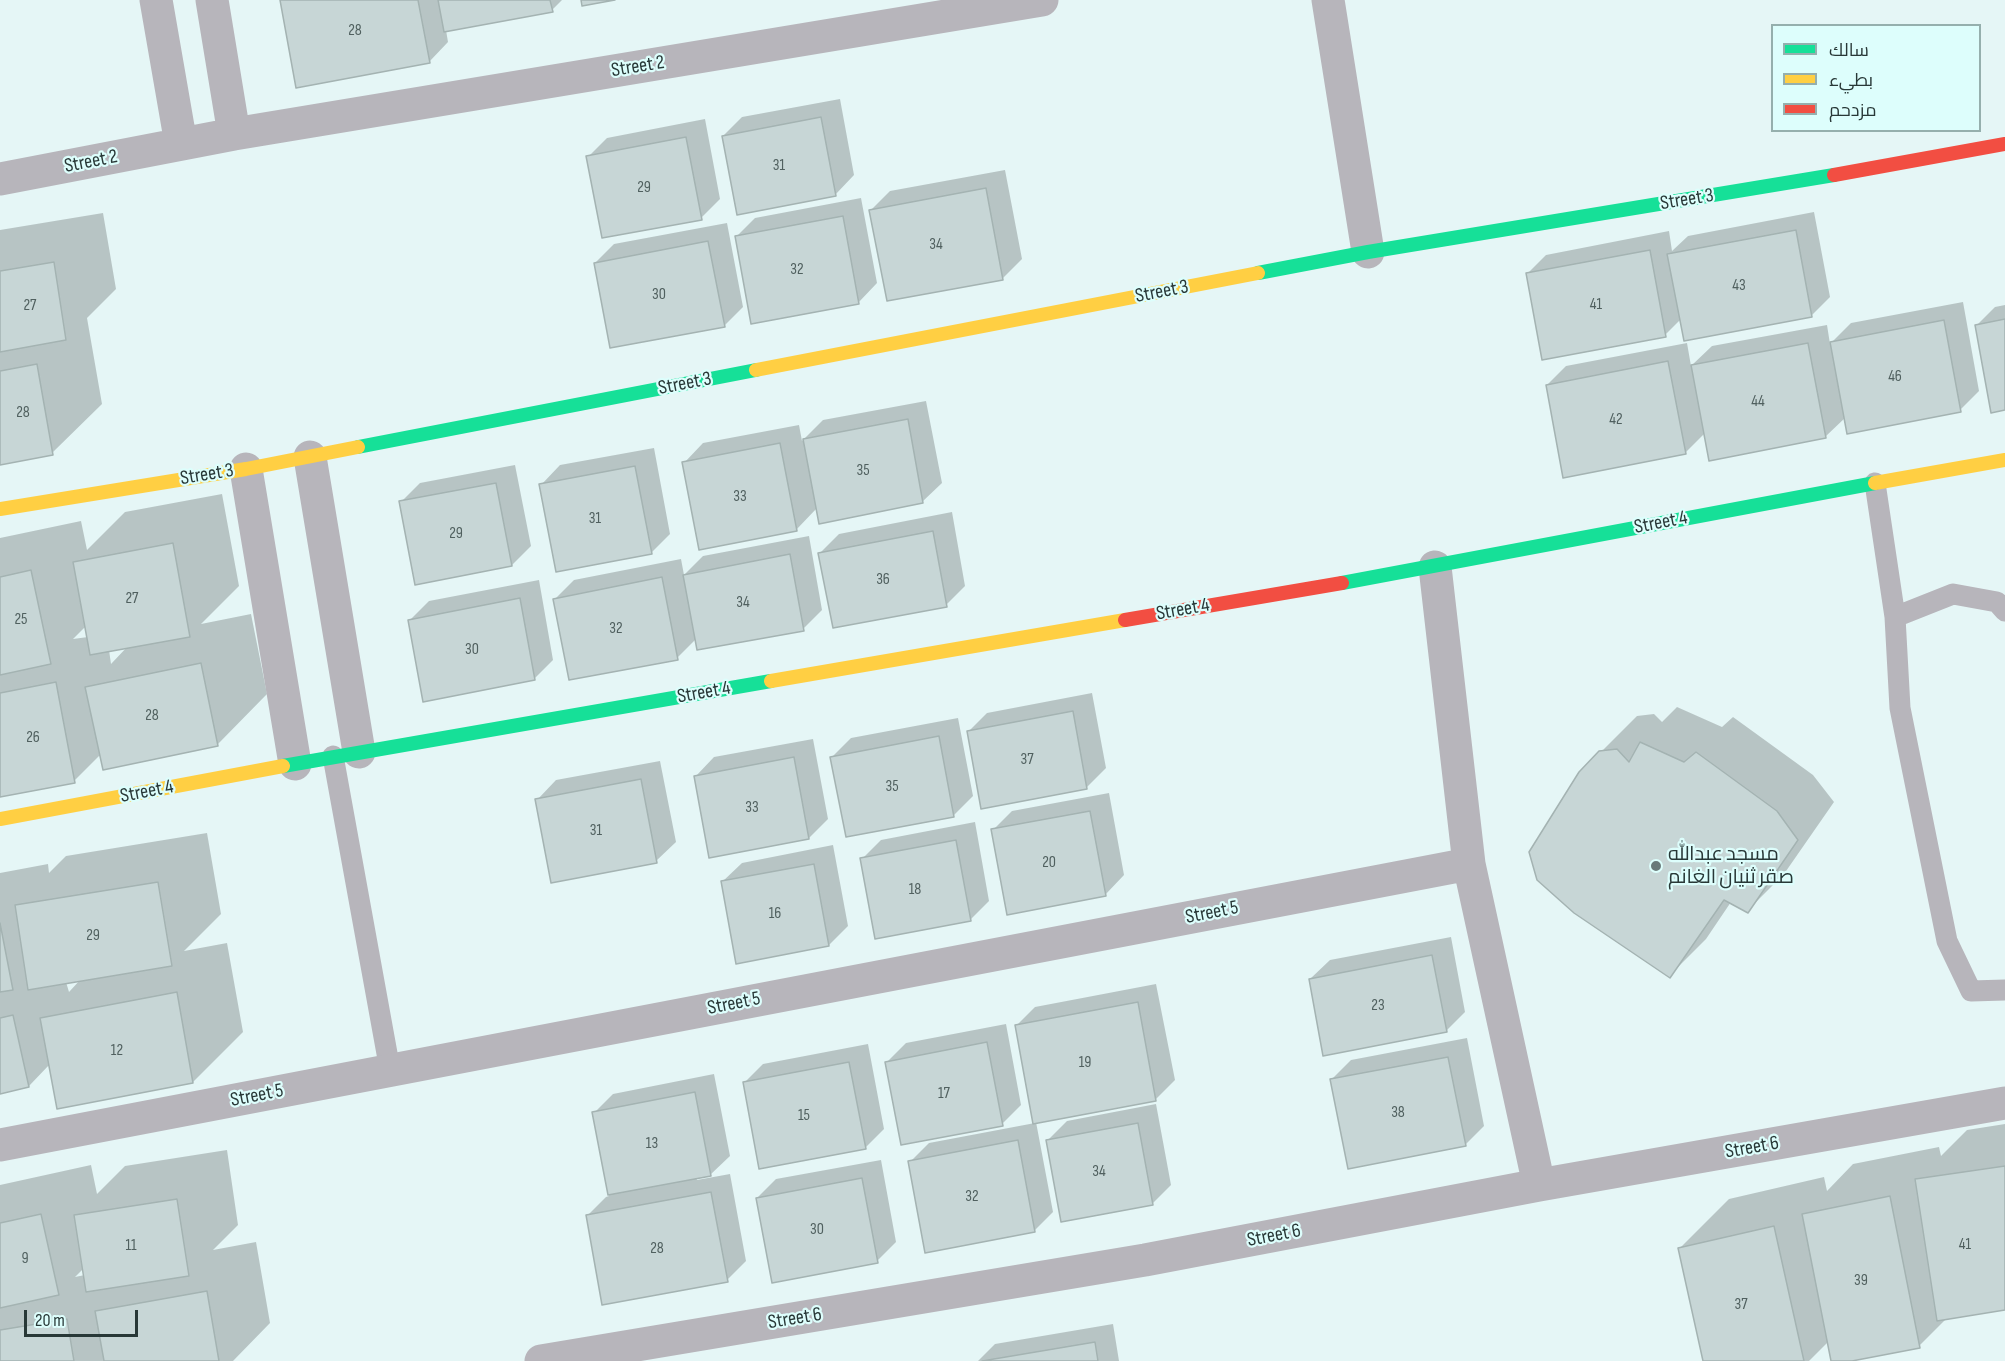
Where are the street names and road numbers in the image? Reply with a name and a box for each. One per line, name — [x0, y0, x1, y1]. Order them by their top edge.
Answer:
street label: Street 2 — [610, 51, 666, 83]
street label: Street 2 — [62, 145, 120, 179]
street label: Street 3 — [1659, 184, 1715, 216]
street label: Street 3 — [1133, 275, 1191, 309]
street label: Street 3 — [656, 367, 714, 401]
street label: Street 3 — [179, 459, 235, 491]
street label: Street 4 — [1632, 506, 1690, 540]
street label: Street 4 — [1154, 594, 1212, 626]
street label: Street 4 — [675, 677, 733, 709]
street label: Street 4 — [118, 775, 176, 809]
street label: Street 5 — [1184, 896, 1240, 930]
street label: Street 5 — [706, 987, 762, 1021]
street label: Street 5 — [229, 1079, 285, 1113]
street label: Street 6 — [1723, 1131, 1781, 1165]
street label: Street 6 — [1245, 1219, 1303, 1253]
street label: Street 6 — [766, 1303, 824, 1335]

